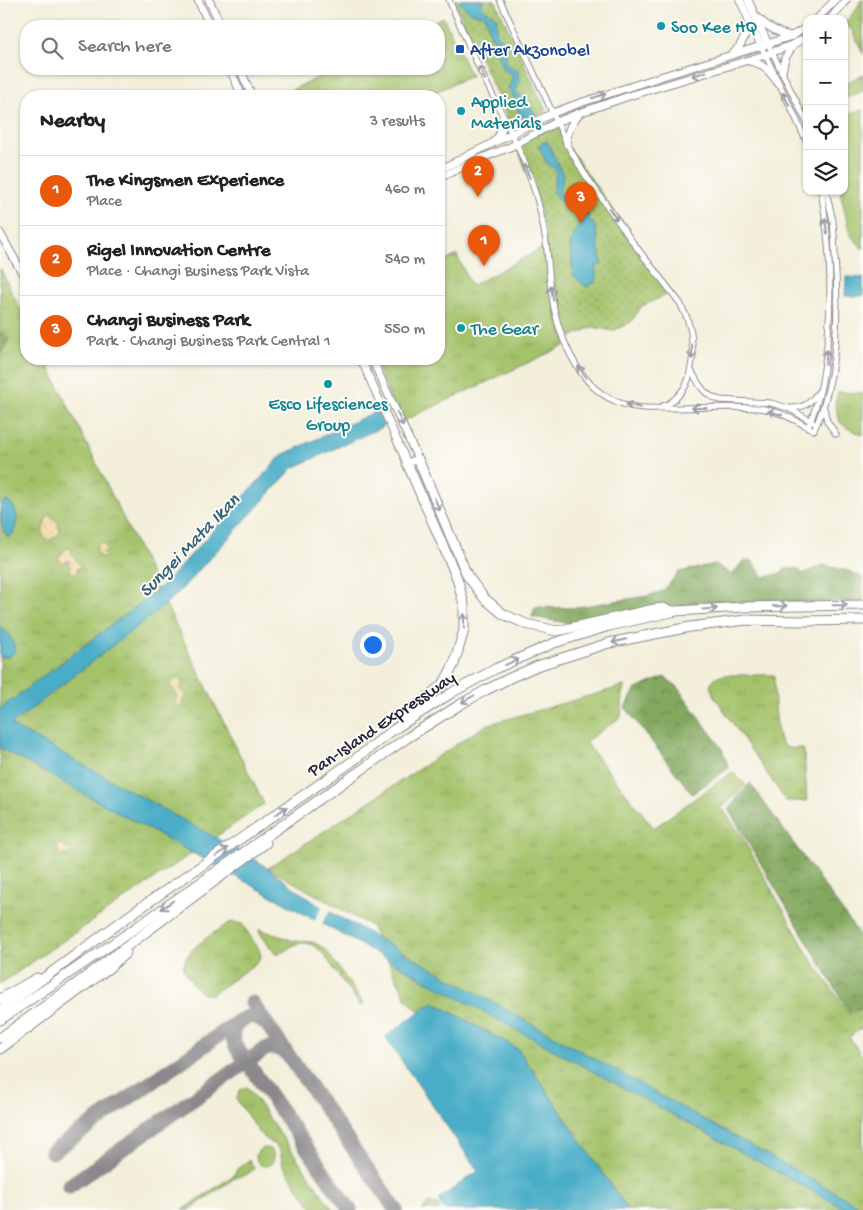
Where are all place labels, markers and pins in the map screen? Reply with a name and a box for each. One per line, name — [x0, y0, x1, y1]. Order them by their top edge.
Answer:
place label: Soo Kee HQ — [671, 18, 757, 39]
marker: Soo Kee HQ — [655, 20, 667, 32]
place label: After Akzonobel — [470, 41, 590, 62]
marker: After Akzonobel — [454, 43, 466, 55]
place label: Applied Materials — [471, 93, 542, 135]
marker: Applied Materials — [455, 105, 467, 117]
pin: 2 — [462, 156, 494, 197]
pin: 3 — [565, 182, 597, 223]
pin: 1 — [468, 225, 500, 266]
place label: The Gear — [470, 320, 540, 341]
marker: The Gear — [455, 322, 467, 334]
marker: Esco Lifesciences Group — [322, 378, 334, 390]
place label: Esco Lifesciences Group — [268, 395, 389, 437]

